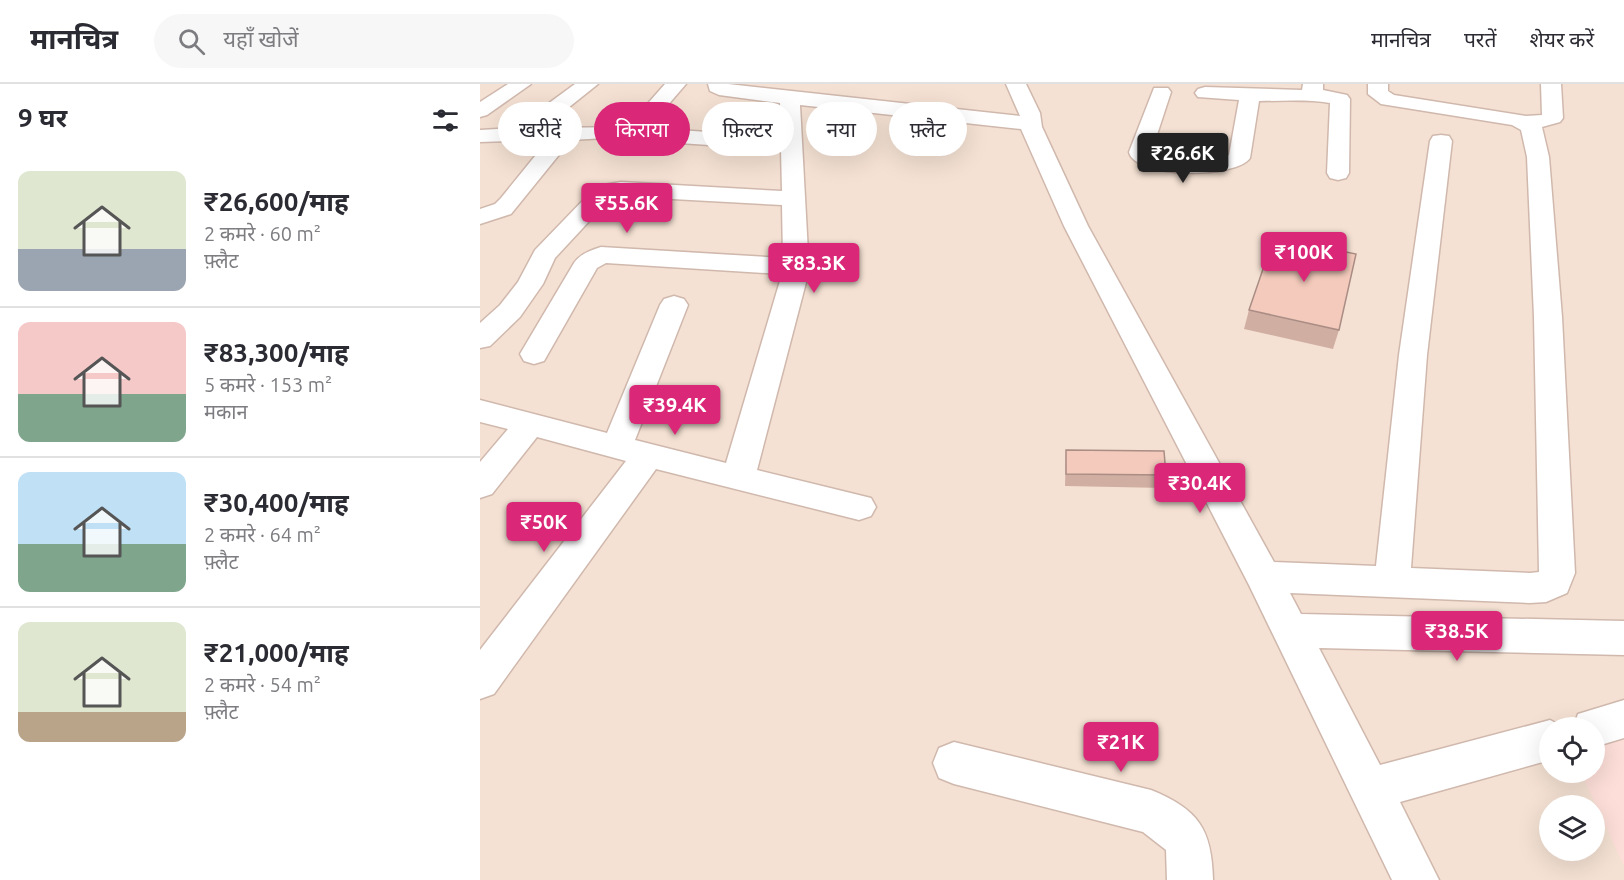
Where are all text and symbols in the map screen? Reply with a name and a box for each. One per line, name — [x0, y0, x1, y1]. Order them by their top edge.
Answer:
search box — [154, 14, 574, 68]
text: मानचित्र — [30, 23, 118, 54]
icon: search — [175, 25, 208, 58]
text: यहाँ खोजें — [223, 26, 298, 51]
text: मानचित्र — [1371, 27, 1431, 51]
text: परतें — [1464, 27, 1496, 51]
text: शेयर करें — [1529, 27, 1594, 51]
chip: खरीदें — [498, 102, 582, 156]
chip: किराया — [594, 102, 690, 156]
chip: फ़िल्टर — [702, 102, 794, 156]
chip: नया — [806, 102, 877, 156]
chip: फ़्लैट — [889, 102, 967, 156]
text: 9 घर — [18, 103, 67, 132]
icon: filters — [429, 104, 462, 137]
pin: ₹26.6K — [1134, 133, 1232, 184]
text: ₹26.6K — [1151, 141, 1215, 164]
pin: ₹55.6K — [578, 183, 676, 234]
text: ₹26,600/माह — [204, 187, 349, 216]
text: ₹55.6K — [595, 191, 659, 214]
icon: home — [66, 195, 138, 267]
text: 2 कमरे · 60 m² — [204, 222, 321, 245]
pin: ₹100K — [1262, 232, 1346, 283]
text: ₹100K — [1275, 240, 1333, 263]
pin: ₹83.3K — [765, 243, 863, 294]
text: फ़्लैट — [204, 249, 239, 272]
text: ₹83.3K — [782, 251, 846, 274]
text: ₹83,300/माह — [204, 338, 349, 367]
icon: home — [66, 346, 138, 418]
text: 5 कमरे · 153 m² — [204, 373, 332, 396]
pin: ₹39.4K — [626, 385, 724, 436]
text: ₹39.4K — [643, 393, 707, 416]
text: मकान — [204, 400, 248, 423]
pin: ₹30.4K — [1151, 463, 1249, 514]
text: ₹30.4K — [1168, 471, 1232, 494]
text: ₹30,400/माह — [204, 488, 349, 517]
icon: home — [66, 496, 138, 568]
pin: ₹50K — [508, 502, 580, 553]
text: ₹50K — [520, 510, 568, 533]
text: 2 कमरे · 64 m² — [204, 523, 321, 546]
text: फ़्लैट — [204, 550, 239, 573]
pin: ₹38.5K — [1408, 611, 1506, 662]
text: ₹38.5K — [1425, 619, 1489, 642]
text: ₹21,000/माह — [204, 638, 349, 667]
icon: home — [66, 646, 138, 718]
text: 2 कमरे · 54 m² — [204, 673, 321, 696]
text: फ़्लैट — [204, 700, 239, 723]
map controls — [1539, 717, 1605, 861]
button: locate — [1539, 717, 1605, 783]
pin: ₹21K — [1085, 722, 1157, 773]
text: ₹21K — [1097, 730, 1145, 753]
button: layers — [1539, 795, 1605, 861]

